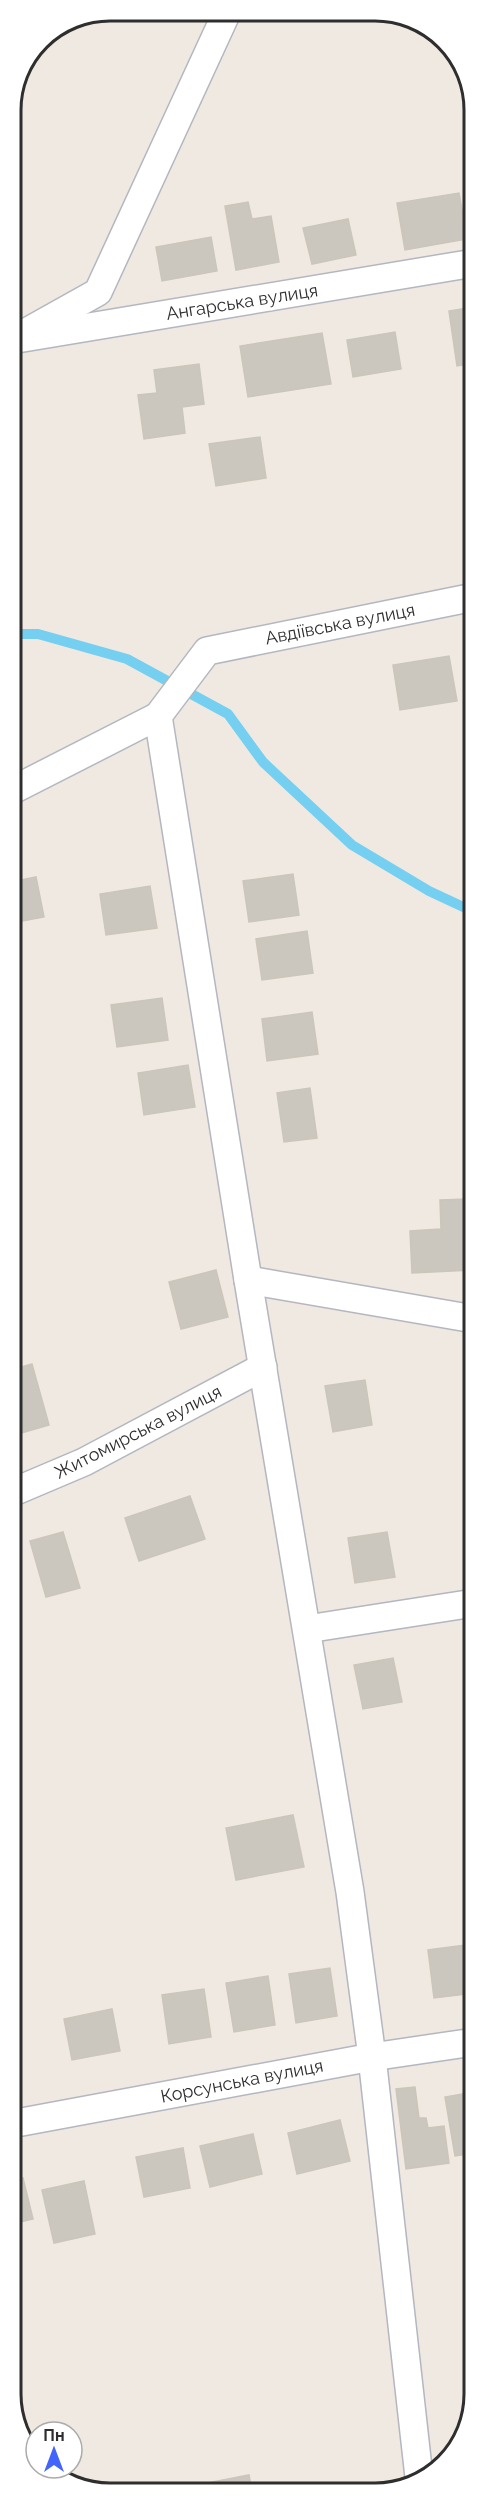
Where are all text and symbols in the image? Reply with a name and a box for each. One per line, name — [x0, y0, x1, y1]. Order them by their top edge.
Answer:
street label: Ангарська вулиця — [165, 279, 319, 324]
street label: Авдіївська вулиця — [263, 599, 417, 648]
street label: Житомирська вулиця — [51, 1380, 225, 1483]
street label: Корсунська вулиця — [159, 2054, 325, 2107]
north arrow — [24, 2420, 84, 2480]
text: Пн — [43, 2426, 65, 2445]

